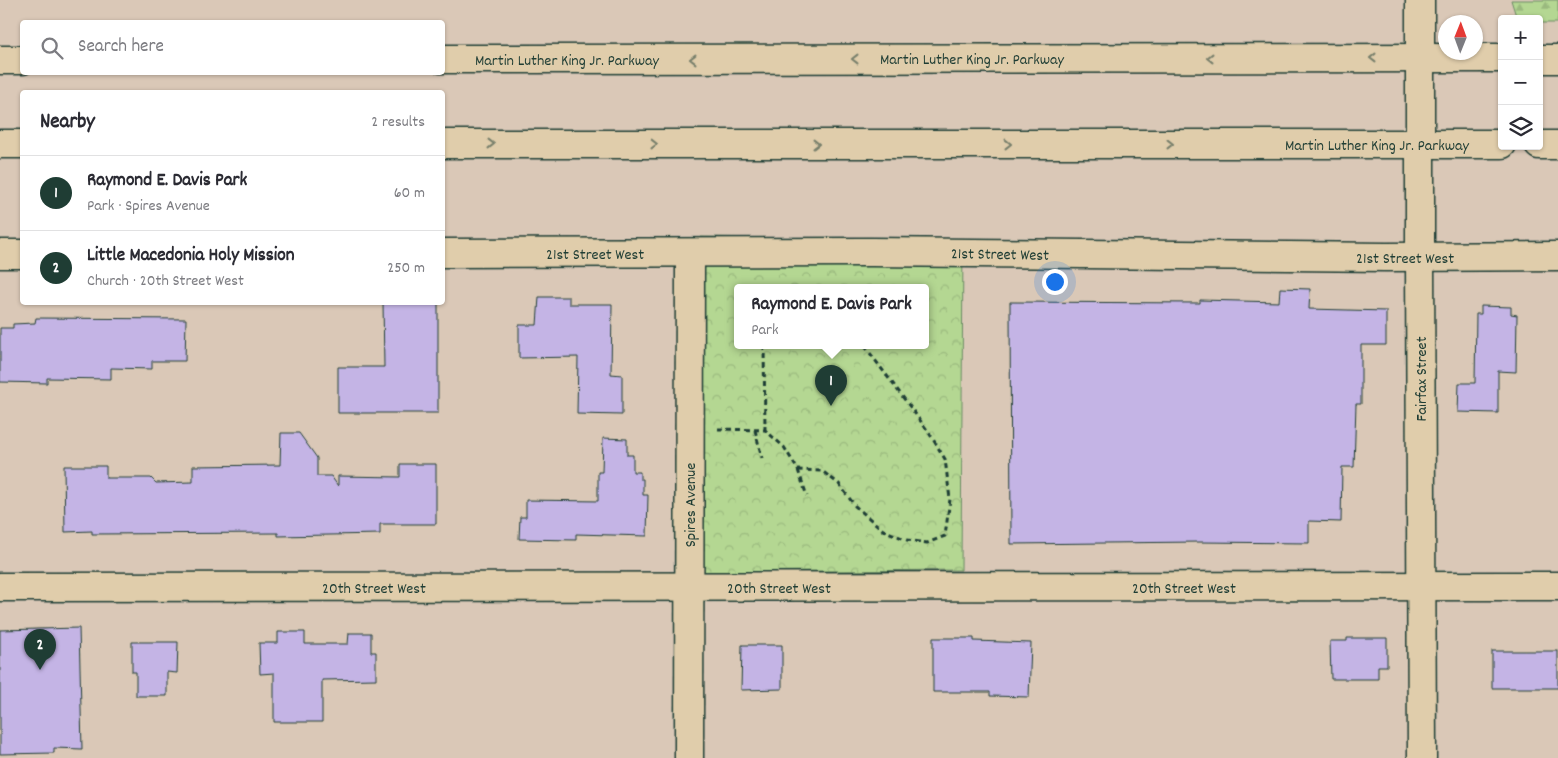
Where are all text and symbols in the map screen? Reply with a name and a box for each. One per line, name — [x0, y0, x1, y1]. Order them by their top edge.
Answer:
north arrow — [1438, 15, 1483, 60]
map controls — [1498, 15, 1543, 150]
button: + — [1498, 15, 1543, 60]
search box — [20, 20, 445, 75]
icon: search — [38, 34, 66, 62]
text: Search here — [78, 34, 164, 61]
street label: Martin Luther King Jr. Parkway — [880, 49, 1065, 72]
street label: Martin Luther King Jr. Parkway — [475, 50, 660, 73]
one-way arrow — [1206, 53, 1214, 63]
one-way arrow — [1368, 53, 1376, 63]
one-way arrow — [688, 54, 696, 64]
one-way arrow — [851, 54, 858, 64]
button: − — [1498, 60, 1543, 105]
button: layers — [1498, 105, 1543, 150]
text: Nearby — [40, 108, 95, 138]
text: 2 results — [371, 111, 425, 134]
street label: Martin Luther King Jr. Parkway — [1285, 135, 1470, 158]
one-way arrow — [488, 139, 495, 149]
one-way arrow — [650, 139, 658, 149]
one-way arrow — [812, 139, 820, 149]
one-way arrow — [1004, 139, 1012, 149]
one-way arrow — [1166, 139, 1174, 149]
text: Raymond E. Davis Park — [87, 168, 247, 195]
text: 1 — [54, 182, 58, 205]
text: 60 m — [394, 182, 425, 205]
text: Park · Spires Avenue — [87, 195, 210, 218]
text: Little Macedonia Holy Mission — [87, 243, 295, 270]
street label: 21st Street West — [951, 243, 1049, 268]
street label: 21st Street West — [546, 244, 644, 267]
street label: 21st Street West — [1356, 248, 1454, 271]
text: 2 — [53, 257, 60, 280]
text: 250 m — [387, 257, 425, 280]
your location — [1042, 269, 1068, 295]
text: Church · 20th Street West — [87, 270, 244, 293]
popup — [734, 284, 929, 349]
text: Raymond E. Davis Park — [751, 292, 912, 319]
text: Park — [751, 319, 779, 342]
street label: Fairfax Street — [1411, 336, 1434, 422]
pin: 1 — [815, 365, 847, 406]
street label: Spires Avenue — [680, 463, 703, 547]
street label: 20th Street West — [322, 578, 426, 601]
street label: 20th Street West — [727, 578, 831, 601]
street label: 20th Street West — [1132, 578, 1236, 601]
pin: 2 — [24, 629, 56, 670]

